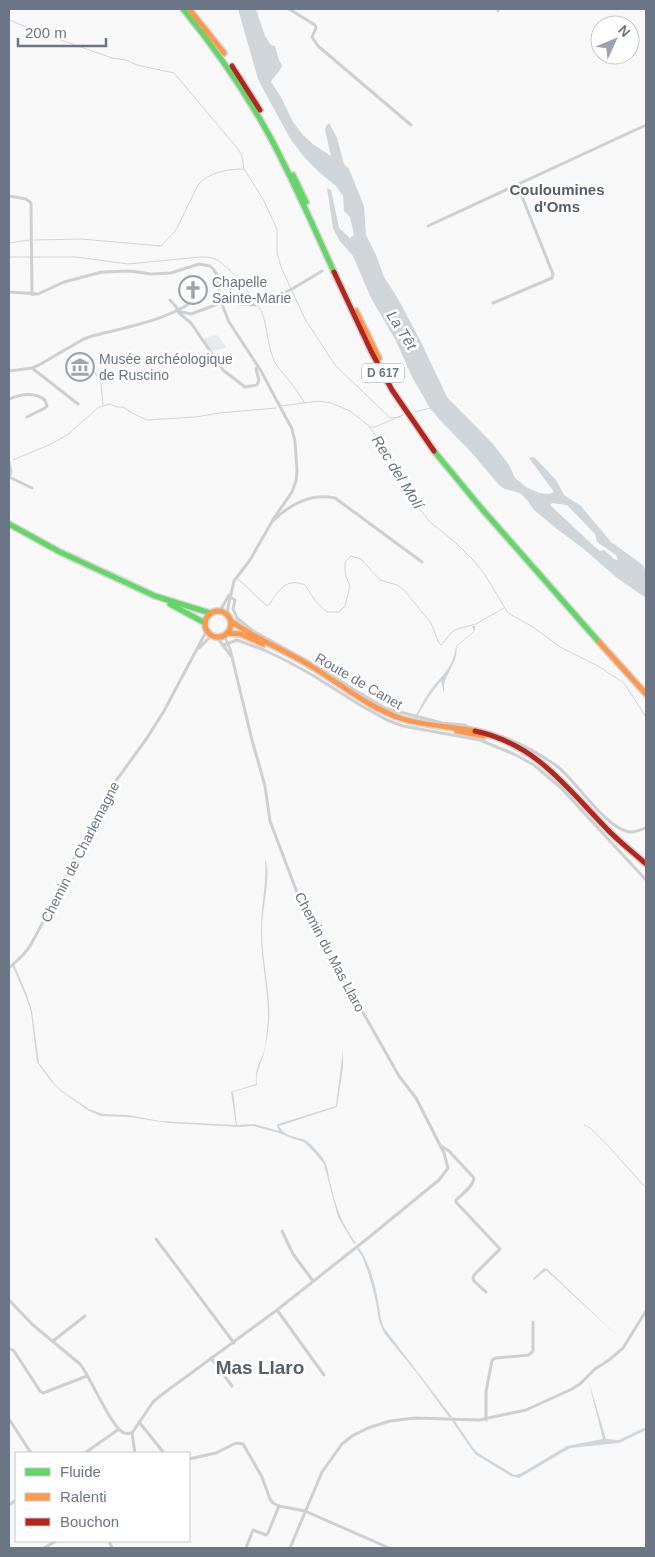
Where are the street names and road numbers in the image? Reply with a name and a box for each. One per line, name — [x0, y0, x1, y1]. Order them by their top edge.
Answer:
road number: D 617 — [362, 363, 404, 382]
street label: Route de Canet — [313, 650, 406, 712]
street label: Chemin de Charlemagne — [38, 779, 123, 925]
street label: Chemin du Mas Llaro — [292, 890, 368, 1015]

